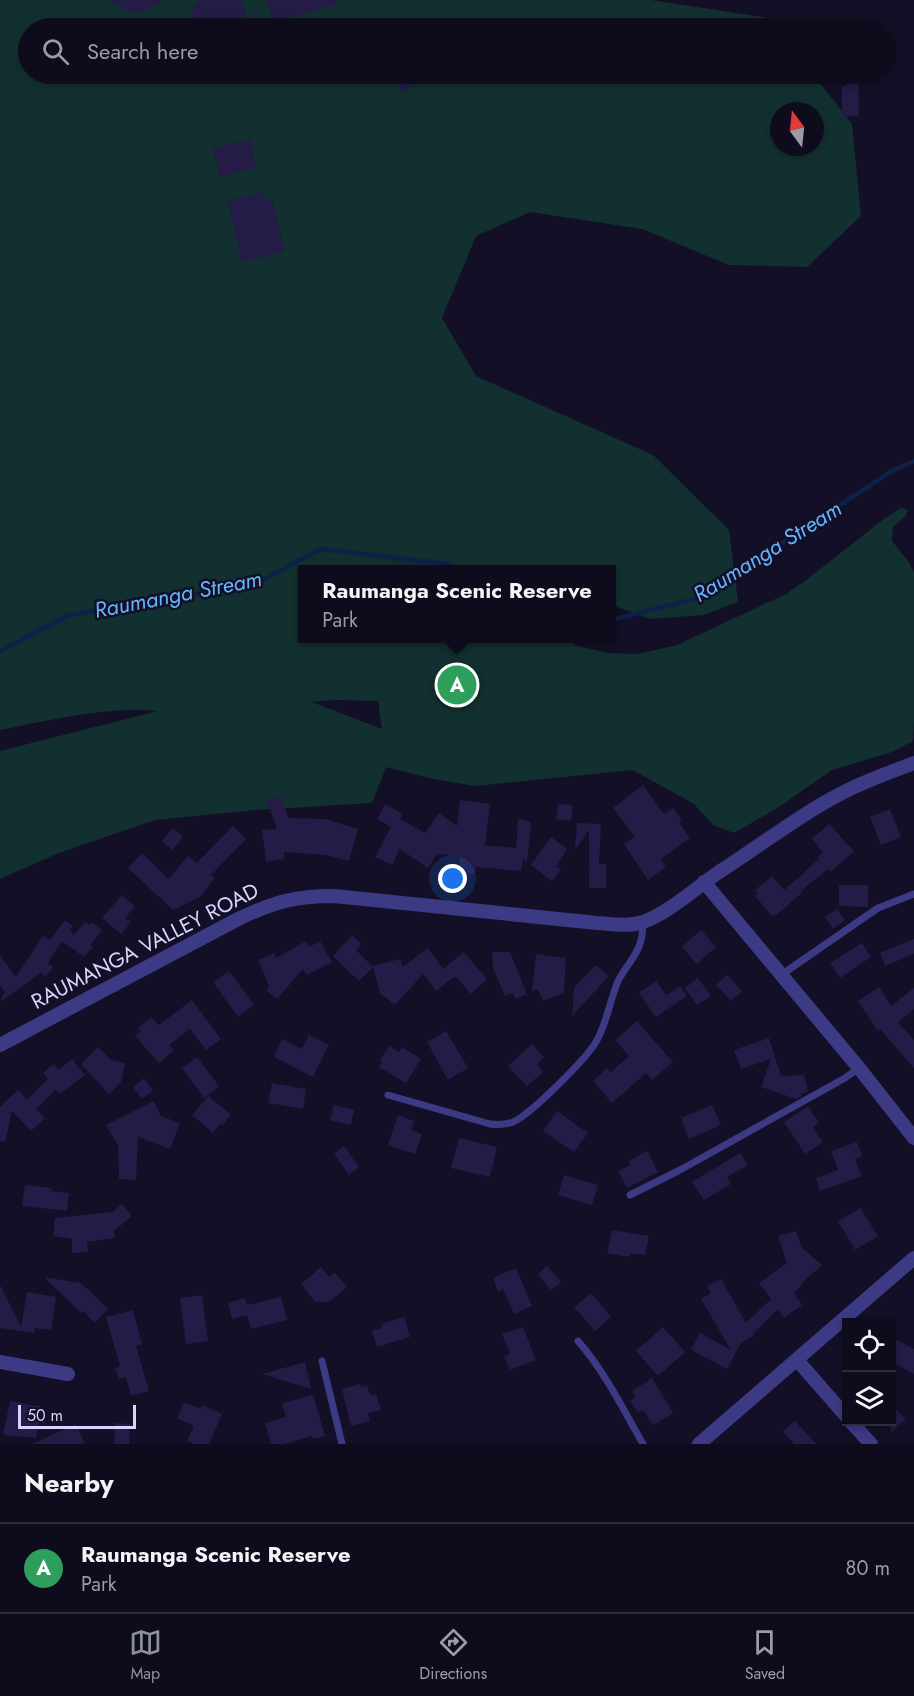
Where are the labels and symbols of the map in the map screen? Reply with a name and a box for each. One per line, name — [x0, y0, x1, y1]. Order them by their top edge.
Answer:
north arrow — [770, 102, 824, 156]
water label: Raumanga Stream — [686, 492, 848, 610]
water label: Raumanga Stream — [92, 562, 264, 626]
pin: A — [438, 662, 476, 708]
your location — [438, 864, 467, 893]
street label: RAUMANGA VALLEY ROAD — [26, 875, 264, 1017]
scale bar — [18, 1402, 136, 1430]

